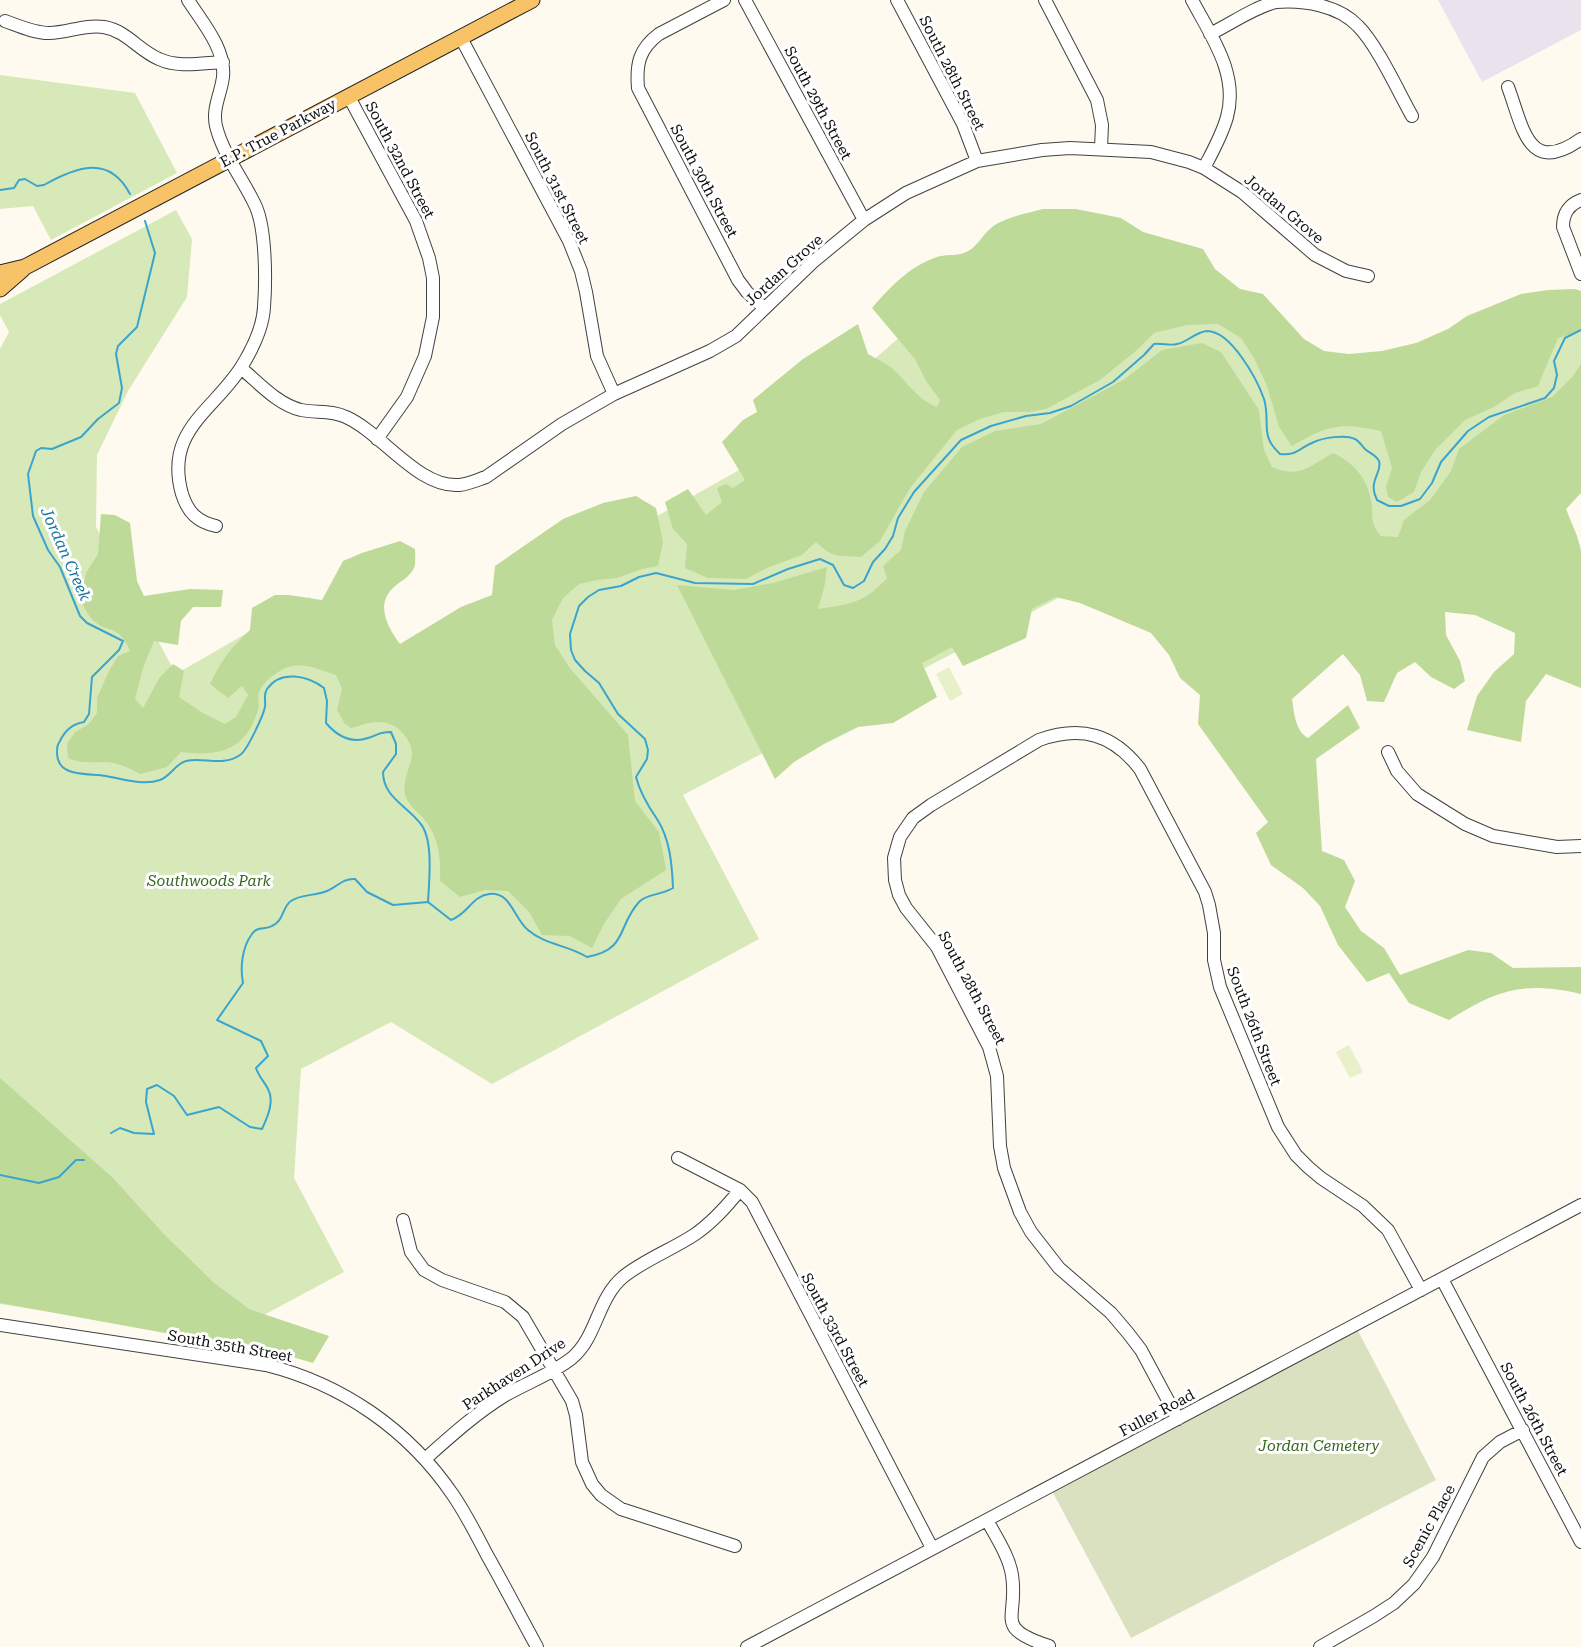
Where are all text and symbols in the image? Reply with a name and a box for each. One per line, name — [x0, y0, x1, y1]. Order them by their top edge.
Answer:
street label: South 28th Street — [915, 13, 989, 134]
street label: South 29th Street — [780, 43, 856, 163]
street label: E.P. True Parkway — [217, 95, 339, 171]
street label: South 32nd Street — [362, 98, 439, 222]
street label: South 30th Street — [666, 121, 742, 241]
street label: South 31st Street — [521, 129, 593, 247]
street label: Jordan Grove — [1241, 171, 1327, 247]
street label: Jordan Grove — [742, 231, 826, 309]
water label: Jordan Creek — [37, 503, 95, 604]
park label: Southwoods Park — [146, 872, 272, 890]
street label: South 28th Street — [934, 928, 1010, 1048]
street label: South 26th Street — [1223, 964, 1285, 1088]
street label: South 33rd Street — [797, 1270, 873, 1390]
street label: South 35th Street — [166, 1326, 294, 1366]
street label: Parkhaven Drive — [459, 1334, 569, 1414]
street label: South 26th Street — [1496, 1359, 1572, 1479]
street label: Fuller Road — [1116, 1385, 1198, 1440]
park label: Jordan Cemetery — [1258, 1437, 1380, 1455]
street label: Scenic Place — [1399, 1482, 1459, 1570]

